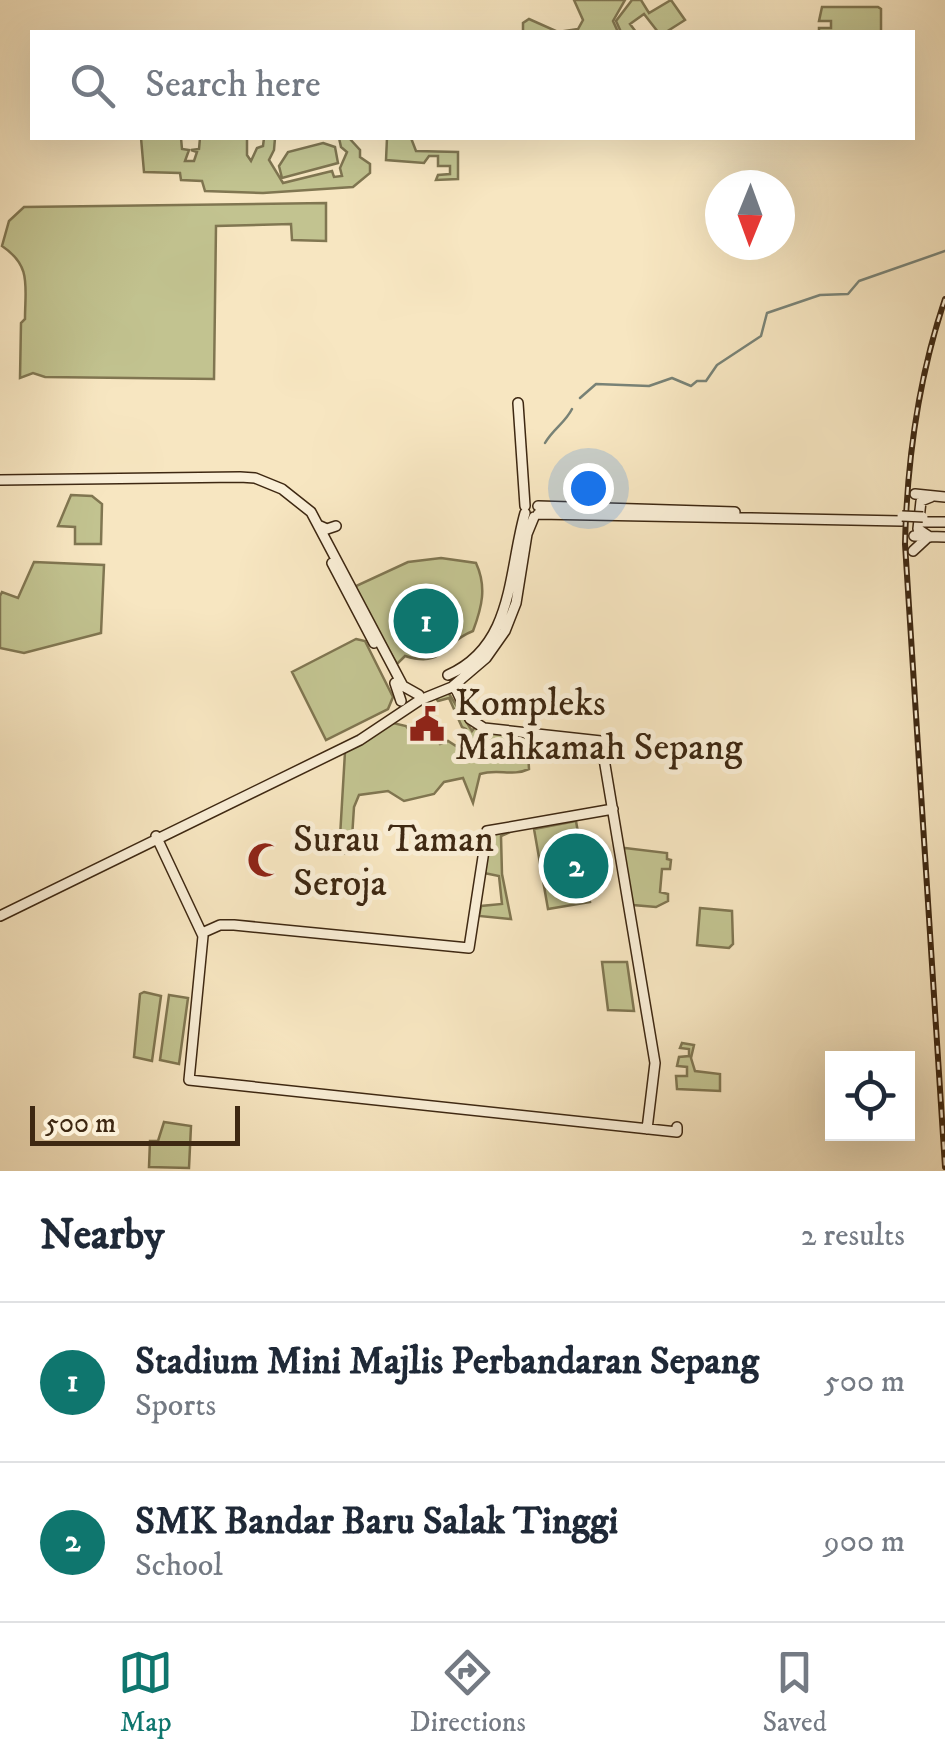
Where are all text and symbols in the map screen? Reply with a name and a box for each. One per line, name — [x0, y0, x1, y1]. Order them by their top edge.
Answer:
search box — [30, 30, 915, 140]
icon: search — [65, 58, 120, 113]
text: Search here — [145, 61, 321, 109]
north arrow — [705, 170, 795, 260]
your location — [563, 463, 614, 514]
pin: 1 — [394, 584, 458, 658]
place label: Kompleks Mahkamah Sepang — [455, 680, 743, 772]
public building icon: Kompleks Mahkamah Sepang — [408, 705, 446, 743]
place label: Surau Taman Seroja — [293, 816, 494, 908]
pin: 2 — [544, 828, 608, 904]
mosque icon: Surau Taman Seroja — [246, 841, 284, 879]
map controls — [825, 1051, 915, 1141]
button: locate — [825, 1051, 915, 1141]
scale bar — [30, 1101, 240, 1146]
text: 500 m — [45, 1106, 116, 1141]
text: Nearby — [40, 1210, 164, 1262]
text: 2 results — [801, 1216, 905, 1256]
text: Stadium Mini Majlis Perbandaran Sepang — [135, 1338, 759, 1386]
text: 1 — [67, 1362, 78, 1402]
text: 500 m — [824, 1362, 905, 1402]
text: Sports — [135, 1386, 216, 1426]
text: SMK Bandar Baru Salak Tinggi — [135, 1498, 618, 1546]
text: 2 — [65, 1522, 80, 1562]
text: 900 m — [824, 1522, 905, 1562]
text: School — [135, 1546, 223, 1586]
tab: Map — [118, 1645, 173, 1740]
tab: Directions — [410, 1645, 526, 1740]
tab: Saved — [762, 1645, 827, 1740]

